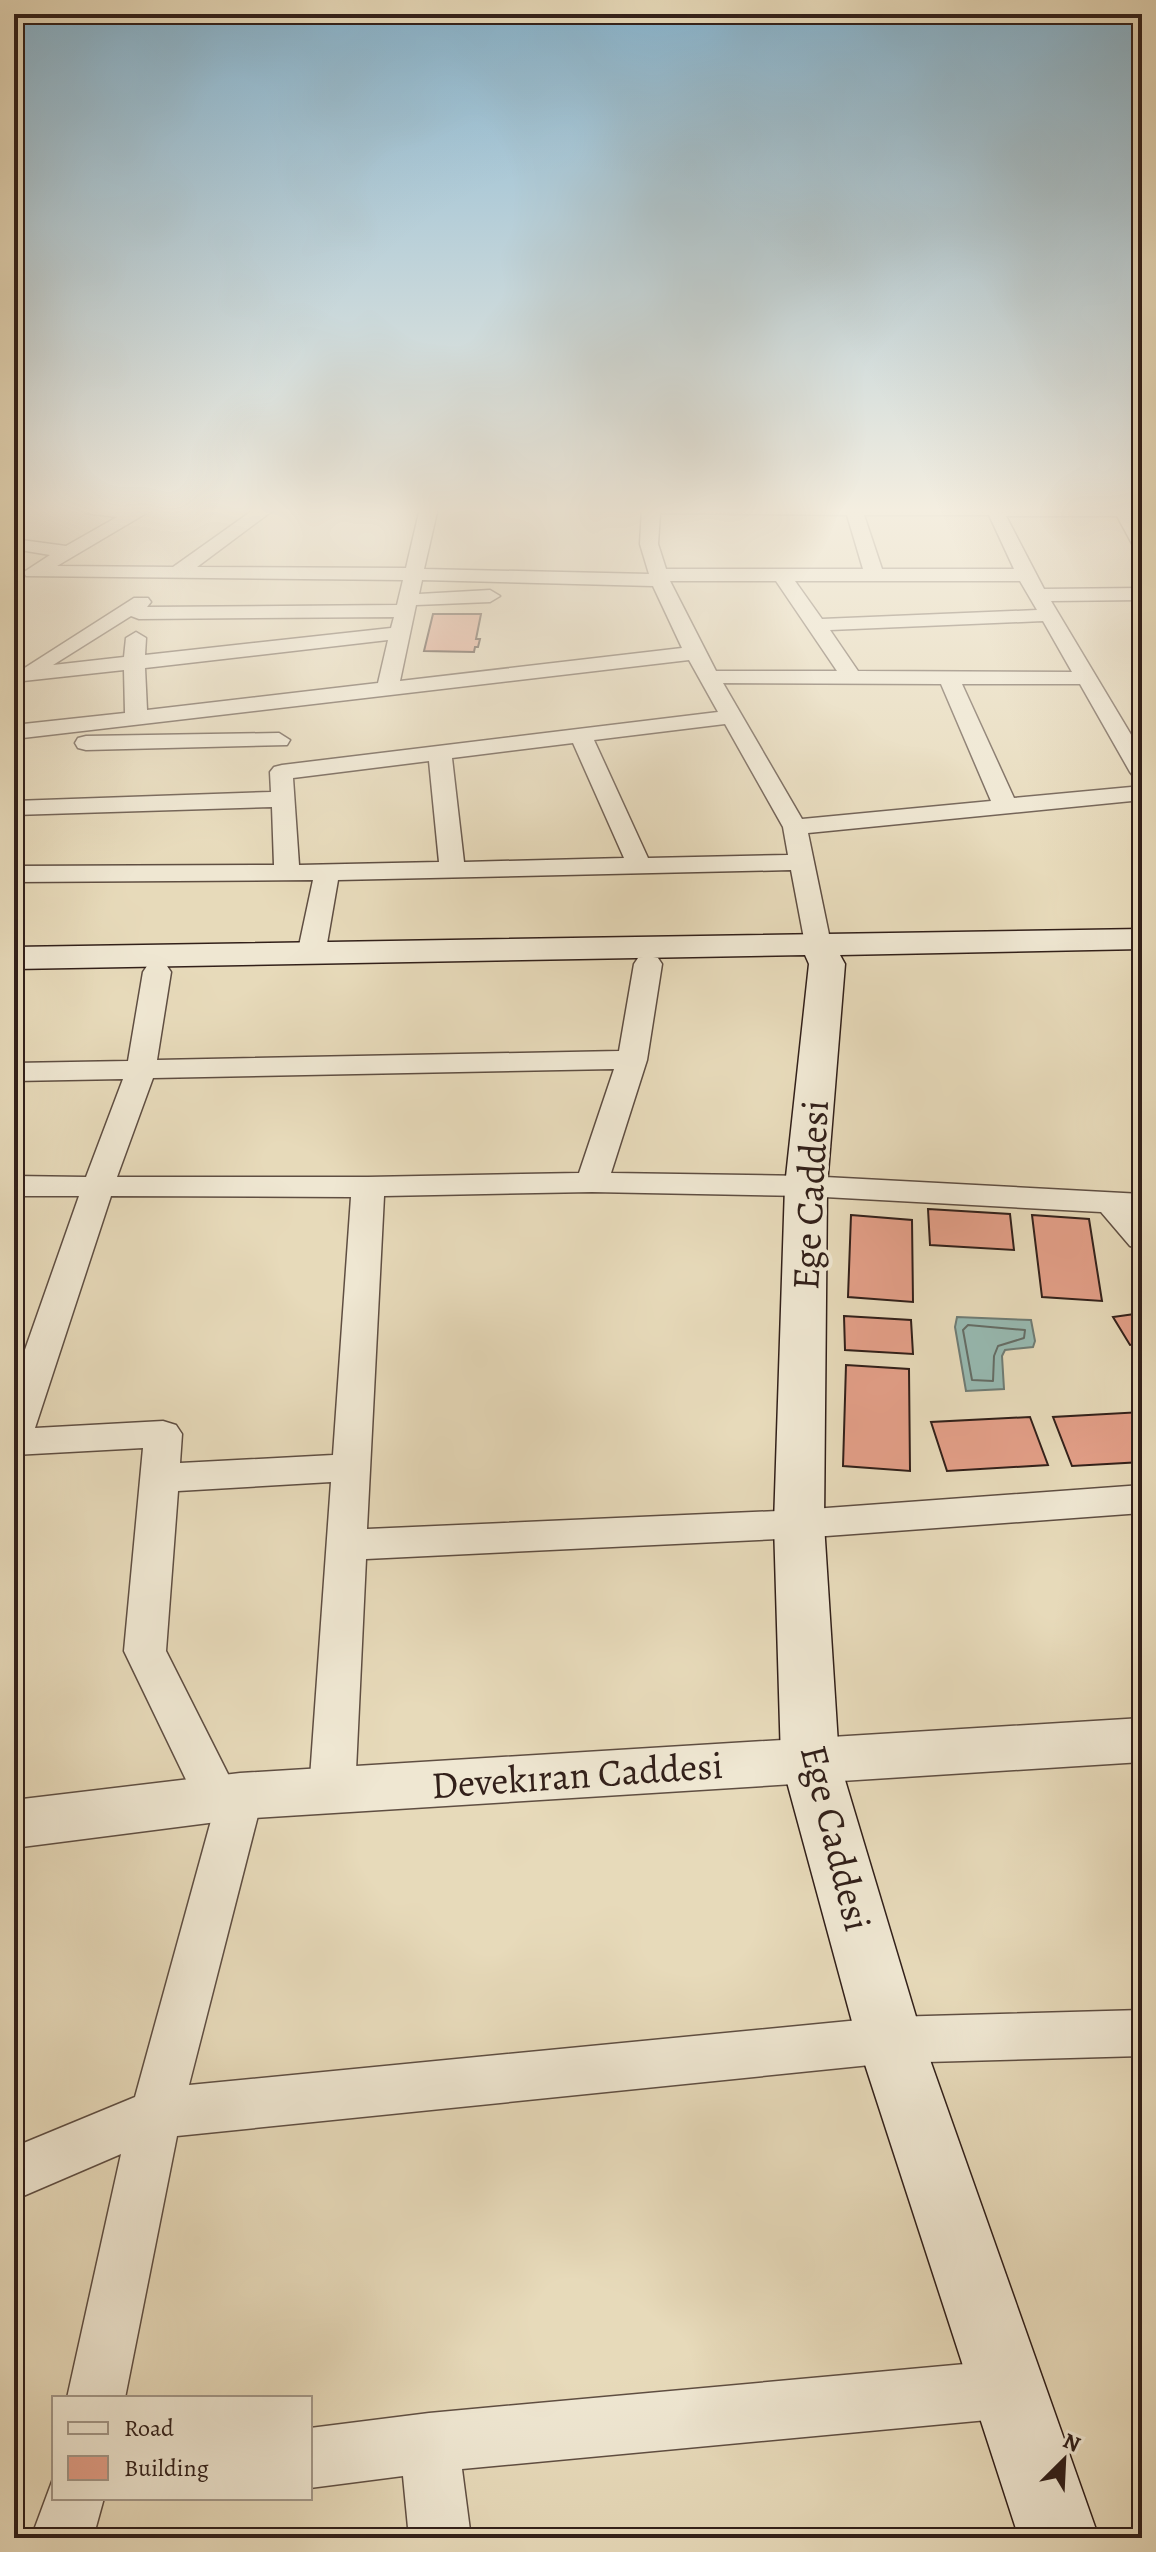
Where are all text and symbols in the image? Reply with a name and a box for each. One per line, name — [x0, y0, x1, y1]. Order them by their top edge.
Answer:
street label: Ege Caddesi — [779, 1099, 841, 1291]
street label: Devekıran Caddesi — [429, 1739, 725, 1811]
street label: Ege Caddesi — [788, 1740, 884, 1936]
legend — [52, 2396, 312, 2500]
text: Road — [124, 2412, 174, 2444]
north arrow — [1024, 2420, 1104, 2500]
text: N — [1058, 2426, 1085, 2460]
text: Building — [124, 2452, 209, 2484]

